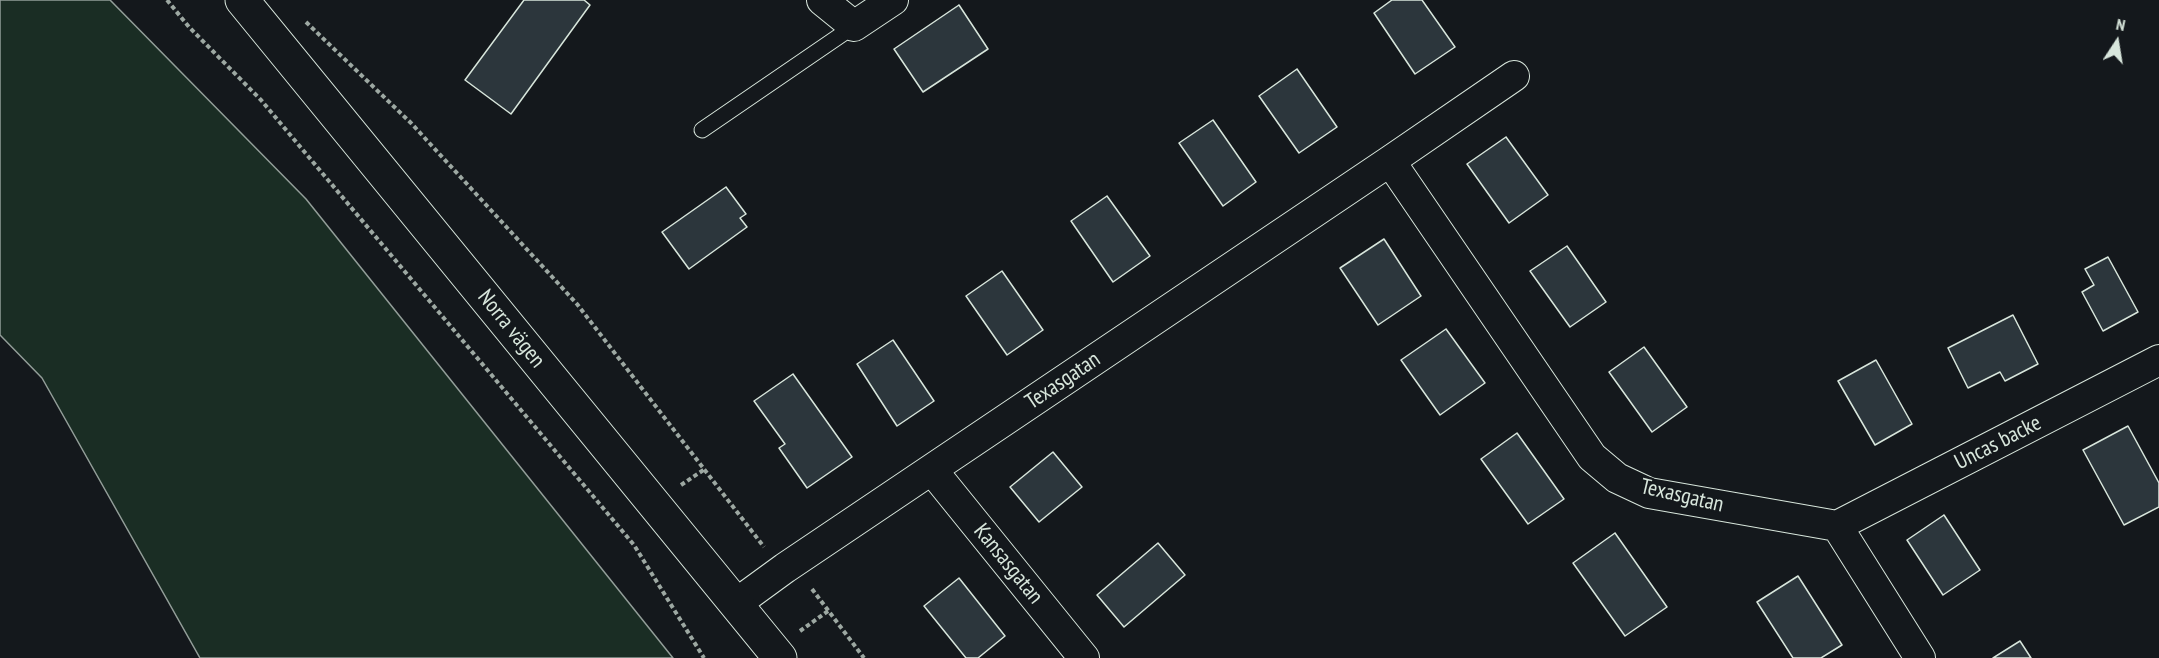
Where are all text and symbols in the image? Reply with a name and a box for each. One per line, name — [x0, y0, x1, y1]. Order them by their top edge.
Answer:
north arrow — [2087, 12, 2147, 72]
text: N — [2114, 14, 2127, 35]
street label: Norra vägen — [472, 285, 550, 373]
street label: Texasgatan — [1021, 346, 1105, 416]
street label: Uncas backe — [1950, 410, 2046, 476]
street label: Texasgatan — [1638, 474, 1726, 518]
street label: Kansasgatan — [968, 519, 1048, 609]

